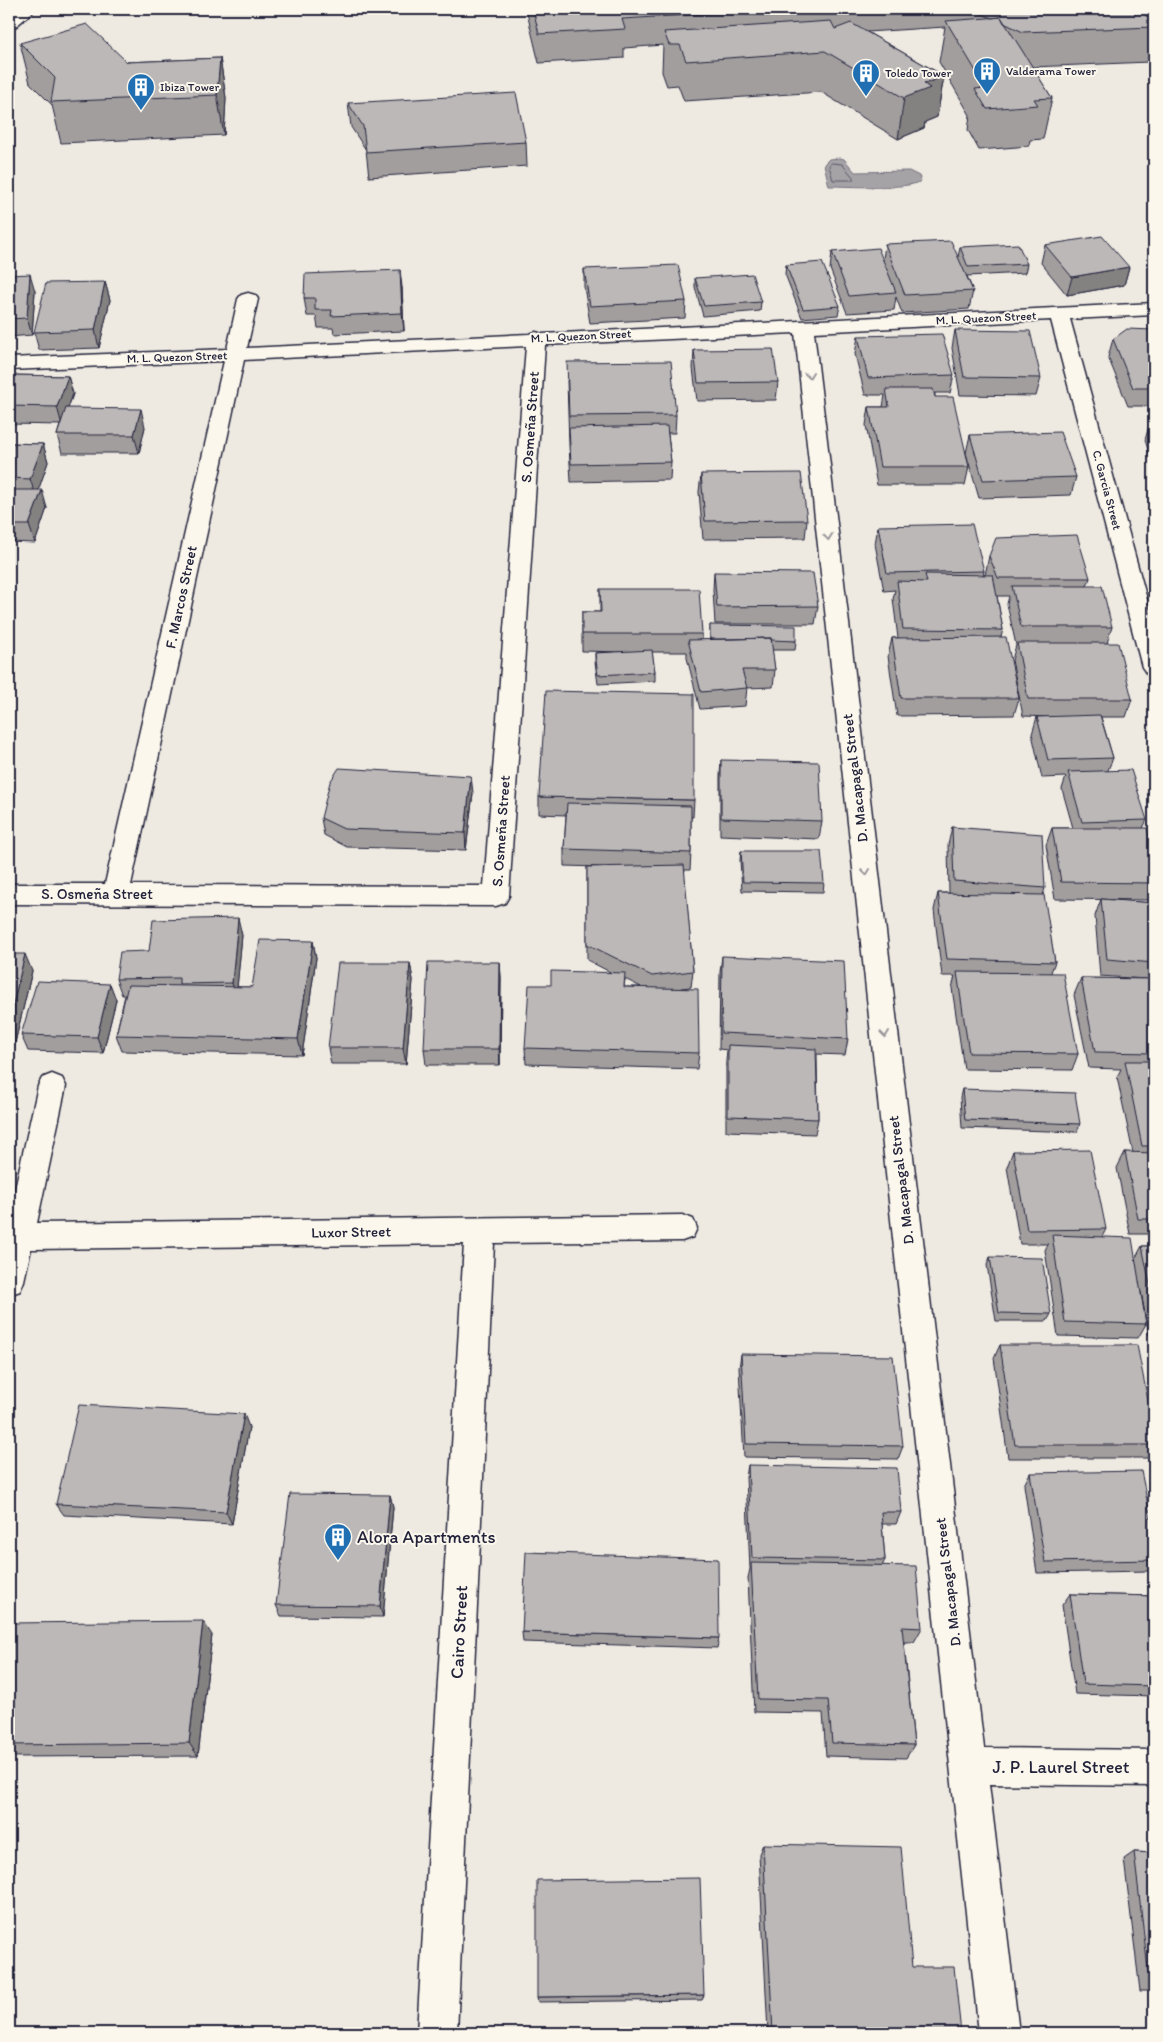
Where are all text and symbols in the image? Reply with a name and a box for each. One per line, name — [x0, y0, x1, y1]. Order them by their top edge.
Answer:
building icon: Valderama Tower — [972, 56, 1002, 95]
building icon: Toledo Tower — [851, 58, 881, 97]
place label: Valderama Tower — [1006, 64, 1096, 78]
place label: Toledo Tower — [885, 66, 952, 80]
building icon: Ibiza Tower — [126, 72, 156, 111]
place label: Ibiza Tower — [160, 80, 220, 94]
street label: M. L. Quezon Street — [935, 308, 1037, 328]
street label: M. L. Quezon Street — [530, 326, 632, 346]
street label: M. L. Quezon Street — [127, 348, 228, 366]
street label: S. Osmeña Street — [517, 370, 543, 483]
one-way arrow — [803, 372, 814, 380]
street label: C. Garcia Street — [1090, 449, 1125, 532]
one-way arrow — [822, 533, 833, 541]
street label: F. Marcos Street — [161, 543, 201, 650]
street label: D. Macapagal Street — [838, 712, 872, 843]
street label: S. Osmeña Street — [488, 774, 514, 887]
one-way arrow — [860, 868, 871, 876]
street label: S. Osmeña Street — [41, 885, 153, 903]
one-way arrow — [879, 1030, 890, 1038]
street label: D. Macapagal Street — [884, 1114, 918, 1245]
street label: Luxor Street — [311, 1222, 391, 1242]
street label: D. Macapagal Street — [931, 1516, 965, 1647]
building icon: Alora Apartments — [323, 1522, 353, 1561]
place label: Alora Apartments — [357, 1526, 496, 1548]
street label: Cairo Street — [446, 1584, 472, 1679]
street label: J. P. Laurel Street — [992, 1756, 1130, 1778]

